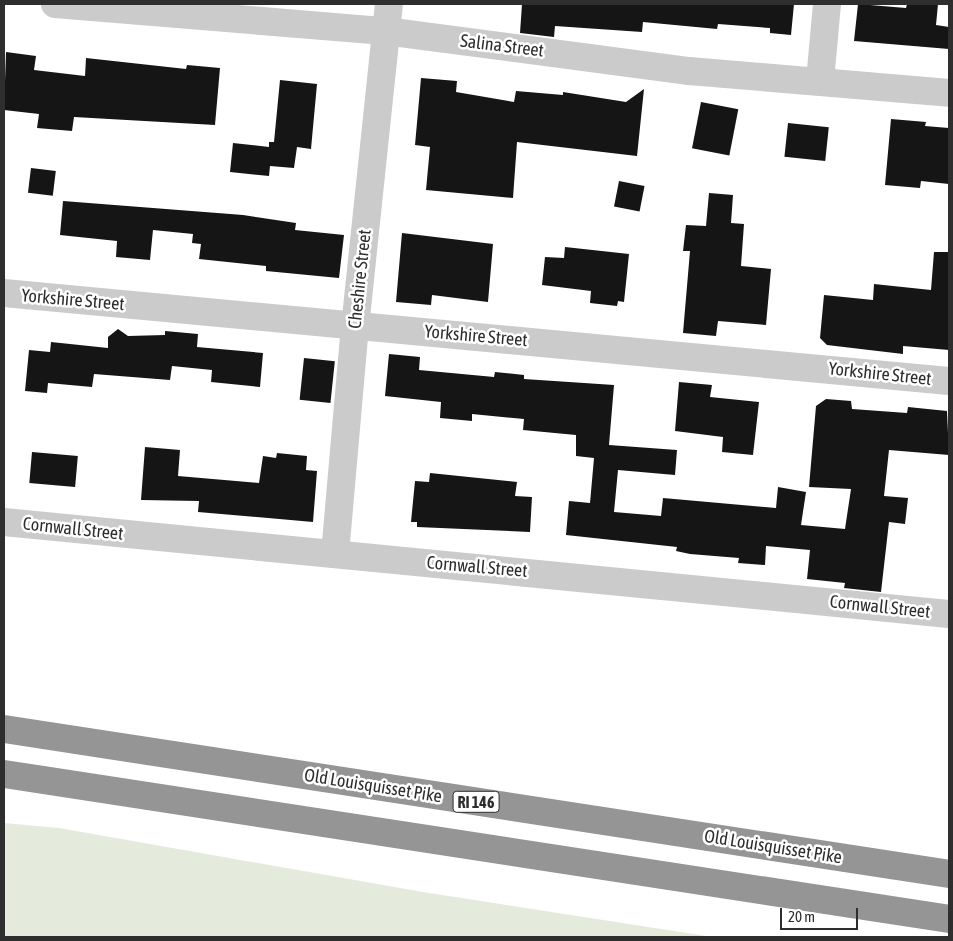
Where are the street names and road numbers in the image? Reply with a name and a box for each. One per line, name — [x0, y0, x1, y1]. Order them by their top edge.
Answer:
street label: Salina Street — [459, 30, 545, 62]
street label: Cheshire Street — [344, 228, 376, 330]
street label: Yorkshire Street — [21, 285, 125, 315]
street label: Yorkshire Street — [424, 321, 528, 351]
street label: Yorkshire Street — [828, 358, 932, 390]
street label: Cornwall Street — [22, 513, 124, 545]
street label: Cornwall Street — [426, 552, 528, 582]
street label: Cornwall Street — [829, 591, 931, 623]
street label: Old Louisquisset Pike — [303, 764, 443, 808]
road number: RI 146 — [452, 789, 500, 816]
street label: Old Louisquisset Pike — [703, 825, 843, 869]

